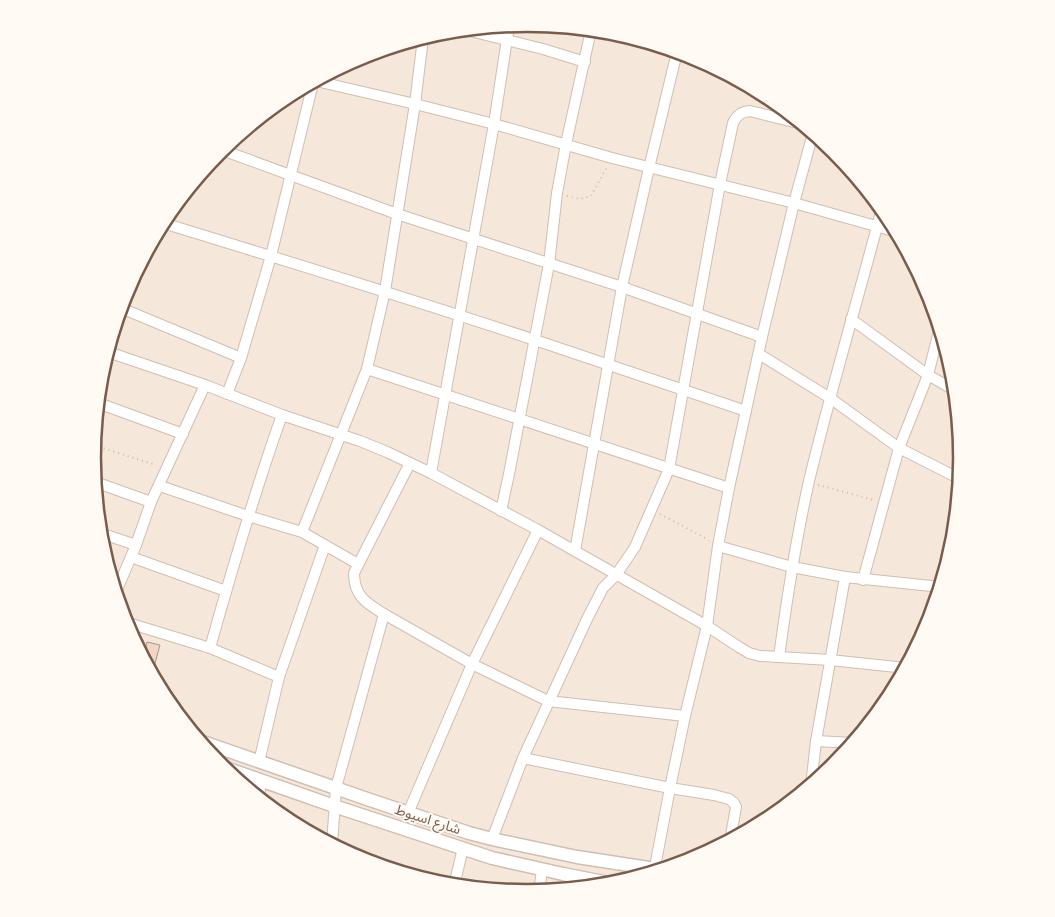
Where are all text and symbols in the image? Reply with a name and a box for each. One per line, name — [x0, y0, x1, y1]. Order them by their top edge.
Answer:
street label: شارع اسيوط — [392, 799, 464, 840]

